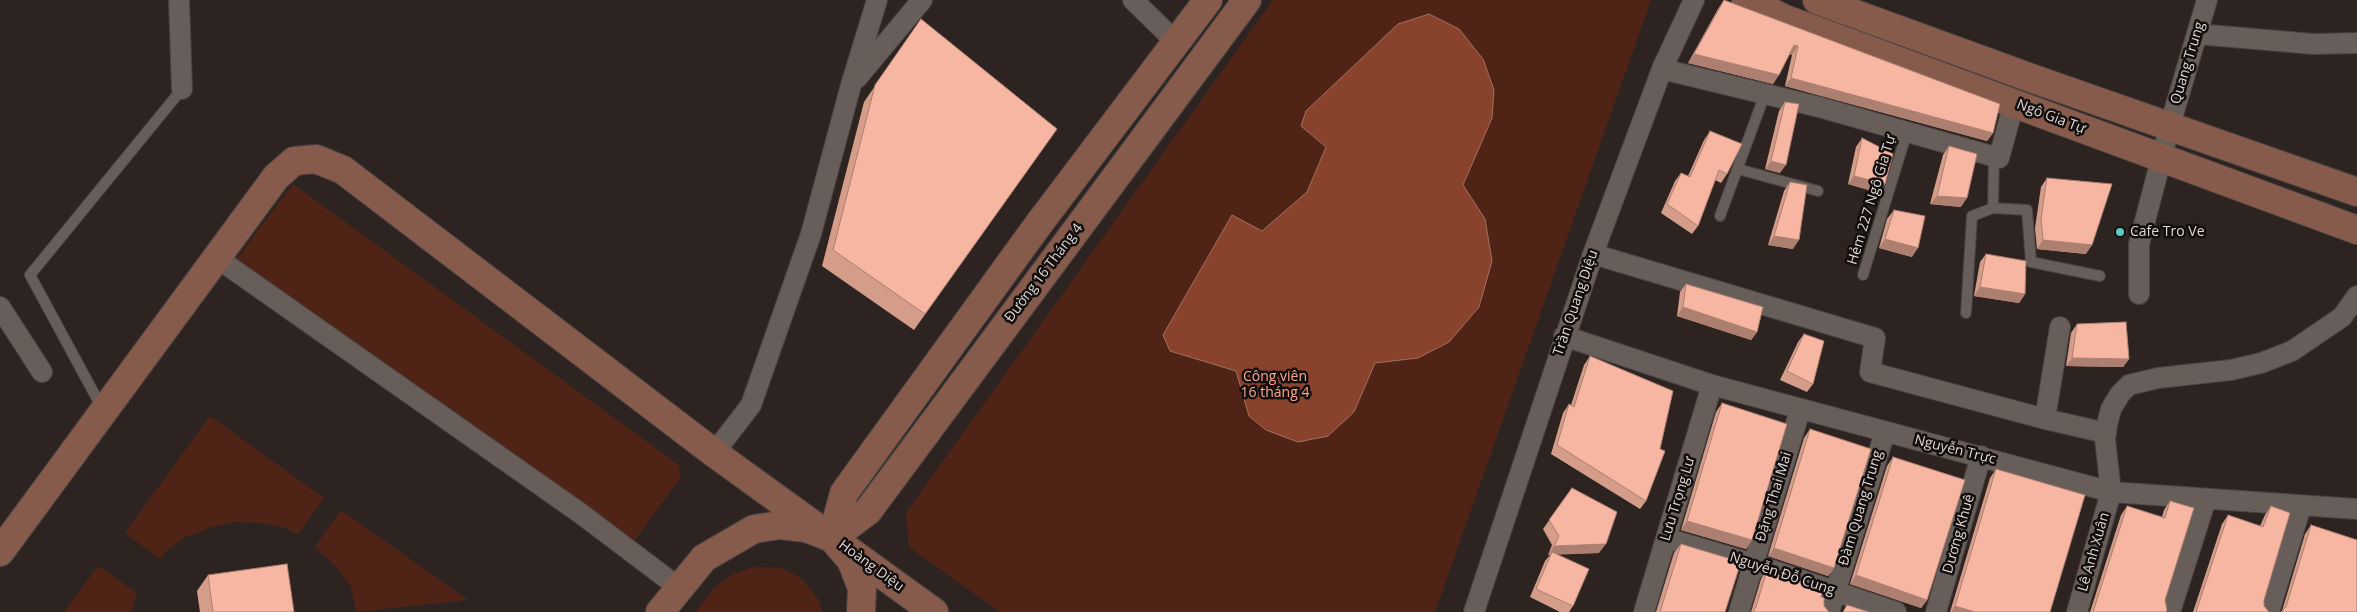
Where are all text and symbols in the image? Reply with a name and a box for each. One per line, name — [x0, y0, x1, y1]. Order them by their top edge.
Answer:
street label: Quang Trung — [2167, 20, 2209, 106]
street label: Ngô Gia Tự — [2014, 96, 2088, 138]
street label: Hẻm 227 Ngô Gia Tự — [1844, 133, 1900, 267]
street label: Đường 16 Tháng 4 — [1001, 220, 1087, 326]
place label: Cafe Tro Ve — [2130, 224, 2205, 240]
marker: Cafe Tro Ve — [2114, 226, 2126, 238]
street label: Trần Quang Diệu — [1550, 248, 1602, 358]
park label: Công viên 16 tháng 4 — [1241, 369, 1309, 402]
street label: Nguyễn Trực — [1913, 432, 1997, 468]
street label: Đàm Quang Trung — [1835, 448, 1887, 568]
street label: Đặng Thai Mai — [1752, 450, 1796, 544]
street label: Lưu Trọng Lư — [1657, 455, 1699, 543]
street label: Dương Khuê — [1940, 493, 1978, 575]
street label: Lê Anh Xuân — [2075, 511, 2113, 593]
street label: Hoàng Diệu — [835, 537, 907, 595]
street label: Nguyễn Đỗ Cung — [1727, 549, 1837, 599]

